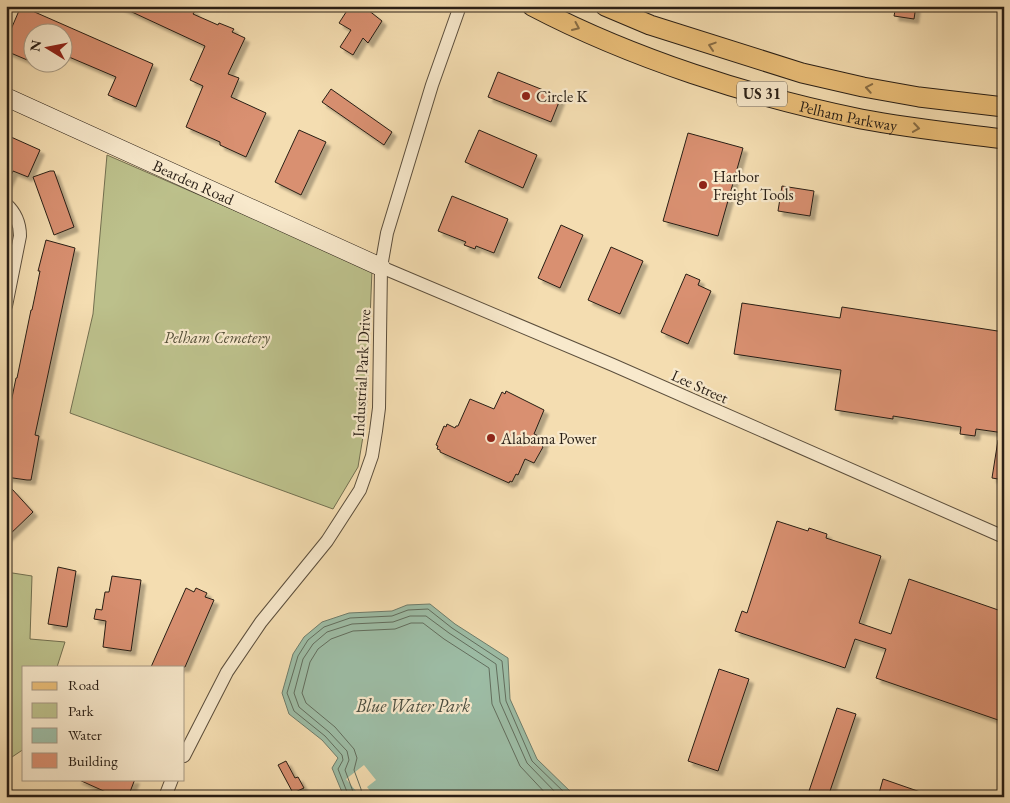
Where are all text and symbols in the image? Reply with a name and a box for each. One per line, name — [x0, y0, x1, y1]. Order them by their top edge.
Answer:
one-way arrow — [571, 21, 580, 32]
north arrow — [22, 22, 72, 72]
text: N — [25, 38, 45, 53]
one-way arrow — [708, 42, 717, 52]
road number: US 31 — [737, 82, 787, 106]
one-way arrow — [865, 84, 873, 94]
place label: Circle K — [536, 86, 588, 107]
marker: Circle K — [520, 90, 532, 102]
street label: Pelham Parkway — [797, 95, 900, 136]
one-way arrow — [912, 122, 920, 133]
street label: Bearden Road — [149, 155, 238, 210]
place label: Harbor Freight Tools — [713, 166, 794, 205]
marker: Harbor Freight Tools — [697, 179, 709, 191]
street label: Industrial Park Drive — [348, 309, 375, 437]
park label: Pelham Cemetery — [164, 327, 270, 348]
street label: Lee Street — [668, 365, 731, 408]
place label: Alabama Power — [500, 428, 597, 449]
marker: Alabama Power — [485, 432, 497, 444]
legend — [22, 666, 185, 780]
text: Road — [68, 675, 100, 694]
water label: Blue Water Park — [355, 694, 470, 717]
text: Park — [68, 701, 95, 720]
text: Water — [68, 725, 102, 744]
text: Building — [68, 751, 118, 770]

